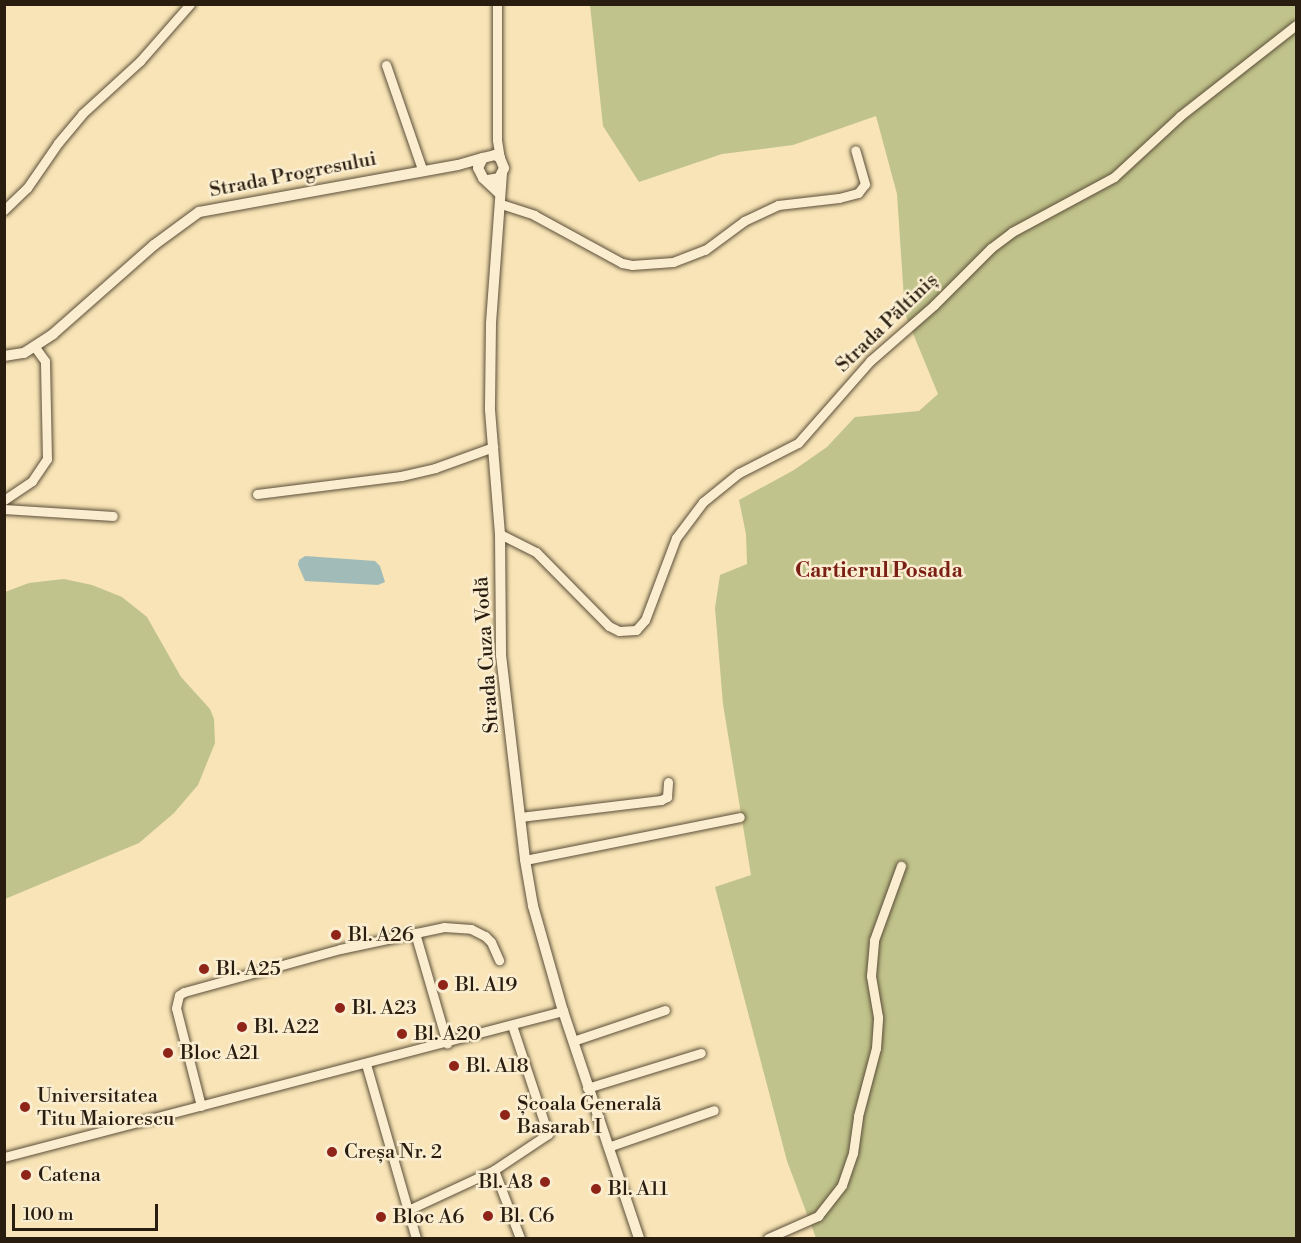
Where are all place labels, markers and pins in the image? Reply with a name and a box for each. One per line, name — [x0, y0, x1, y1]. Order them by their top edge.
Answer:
place label: Bl. A26 — [348, 923, 414, 947]
marker: Bl. A26 — [329, 928, 343, 942]
place label: Bl. A25 — [216, 957, 281, 981]
marker: Bl. A25 — [197, 962, 211, 976]
place label: Bl. A19 — [455, 973, 517, 997]
marker: Bl. A19 — [436, 978, 450, 992]
place label: Bl. A23 — [352, 996, 417, 1020]
marker: Bl. A23 — [333, 1001, 347, 1015]
place label: Bl. A22 — [254, 1015, 319, 1039]
marker: Bl. A22 — [235, 1020, 249, 1034]
place label: Bl. A20 — [414, 1022, 481, 1046]
marker: Bl. A20 — [395, 1027, 409, 1041]
place label: Bloc A21 — [180, 1041, 259, 1065]
marker: Bloc A21 — [161, 1046, 175, 1060]
place label: Bl. A18 — [466, 1054, 529, 1078]
marker: Bl. A18 — [447, 1059, 461, 1073]
place label: Universitatea Titu Maiorescu — [37, 1084, 174, 1131]
place label: Școala Generală Basarab I — [517, 1092, 662, 1139]
marker: Universitatea Titu Maiorescu — [18, 1100, 32, 1114]
marker: Școala Generală Basarab I — [498, 1108, 512, 1122]
place label: Creșa Nr. 2 — [344, 1140, 442, 1164]
marker: Creșa Nr. 2 — [325, 1145, 339, 1159]
place label: Catena — [38, 1163, 101, 1187]
marker: Catena — [19, 1168, 33, 1182]
place label: Bl. A8 — [478, 1170, 533, 1194]
marker: Bl. A8 — [538, 1175, 552, 1189]
place label: Bl. A11 — [608, 1177, 668, 1201]
marker: Bl. A11 — [589, 1182, 603, 1196]
place label: Bl. C6 — [500, 1204, 554, 1228]
place label: Bloc A6 — [393, 1205, 464, 1229]
marker: Bl. C6 — [481, 1209, 495, 1223]
marker: Bloc A6 — [374, 1210, 388, 1224]

